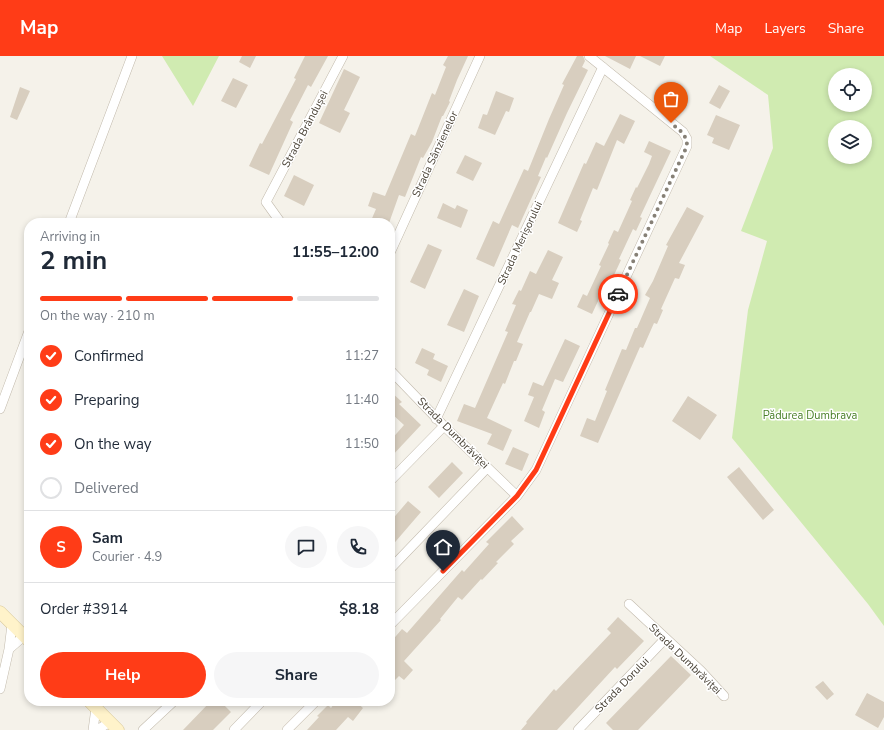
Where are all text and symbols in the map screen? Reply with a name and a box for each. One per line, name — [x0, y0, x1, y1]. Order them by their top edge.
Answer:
text: Map — [20, 15, 58, 41]
text: Map — [715, 19, 742, 38]
text: Layers — [764, 19, 806, 38]
text: Share — [828, 19, 864, 38]
map controls — [828, 68, 872, 164]
button: locate — [828, 68, 872, 112]
pin — [654, 82, 688, 123]
street label: Strada Brândușei — [278, 88, 332, 170]
icon: bag — [660, 88, 682, 110]
street label: Strada Sânzienelor — [409, 109, 461, 199]
button: layers — [828, 120, 872, 164]
street label: Strada Merișorului — [494, 199, 546, 287]
text: Arriving in — [40, 228, 100, 246]
text: 11:55–12:00 — [292, 242, 379, 262]
text: 2 min — [40, 243, 107, 278]
courier — [598, 274, 638, 314]
icon: car — [607, 283, 629, 305]
text: On the way · 210 m — [40, 307, 155, 325]
icon: check — [40, 345, 62, 367]
text: Confirmed — [74, 346, 144, 366]
text: 11:27 — [345, 347, 379, 365]
icon: check — [40, 389, 62, 411]
text: Preparing — [74, 390, 139, 410]
text: 11:40 — [345, 391, 379, 409]
street label: Strada Dumbrăviței — [414, 394, 492, 472]
park label: Pădurea Dumbrava — [763, 408, 858, 423]
icon: check — [40, 433, 62, 455]
text: On the way — [74, 434, 152, 454]
text: 11:50 — [345, 435, 379, 453]
text: Delivered — [74, 478, 139, 498]
button: chat — [285, 526, 327, 568]
button: phone — [337, 526, 379, 568]
text: Sam — [92, 528, 123, 548]
pin — [426, 530, 460, 571]
icon: home — [432, 536, 454, 558]
text: S — [56, 537, 66, 557]
text: Courier · 4.9 — [92, 548, 162, 566]
text: Order #3914 — [40, 599, 128, 619]
text: $8.18 — [339, 599, 379, 619]
street label: Strada Dumbrăviței — [645, 620, 725, 698]
button: Help — [40, 652, 206, 698]
button: Share — [214, 652, 379, 698]
street label: Strada Dorului — [592, 654, 652, 716]

